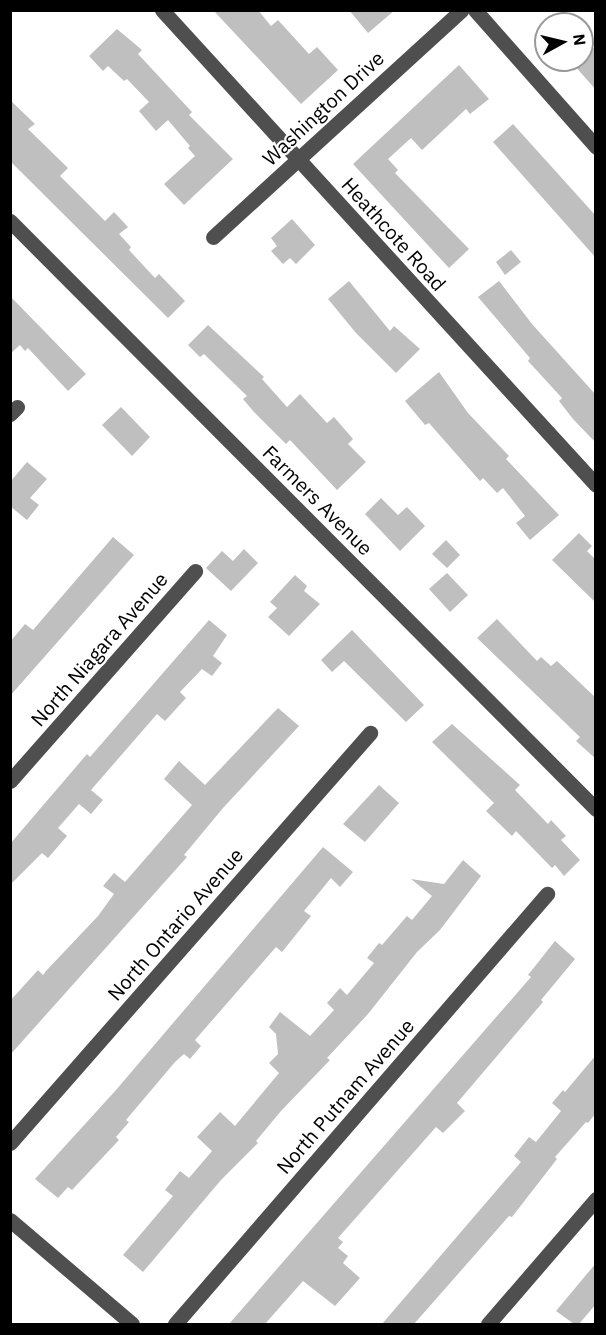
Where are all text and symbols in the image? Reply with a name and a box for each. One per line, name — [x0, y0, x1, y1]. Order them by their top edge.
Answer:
north arrow — [534, 12, 594, 72]
text: N — [569, 33, 591, 47]
street label: Washington Drive — [257, 46, 389, 170]
street label: Heathcote Road — [337, 172, 451, 296]
street label: Farmers Avenue — [258, 440, 378, 560]
street label: North Niagara Avenue — [26, 567, 172, 731]
street label: North Ontario Avenue — [102, 843, 248, 1005]
street label: North Putnam Avenue — [271, 1014, 419, 1178]

